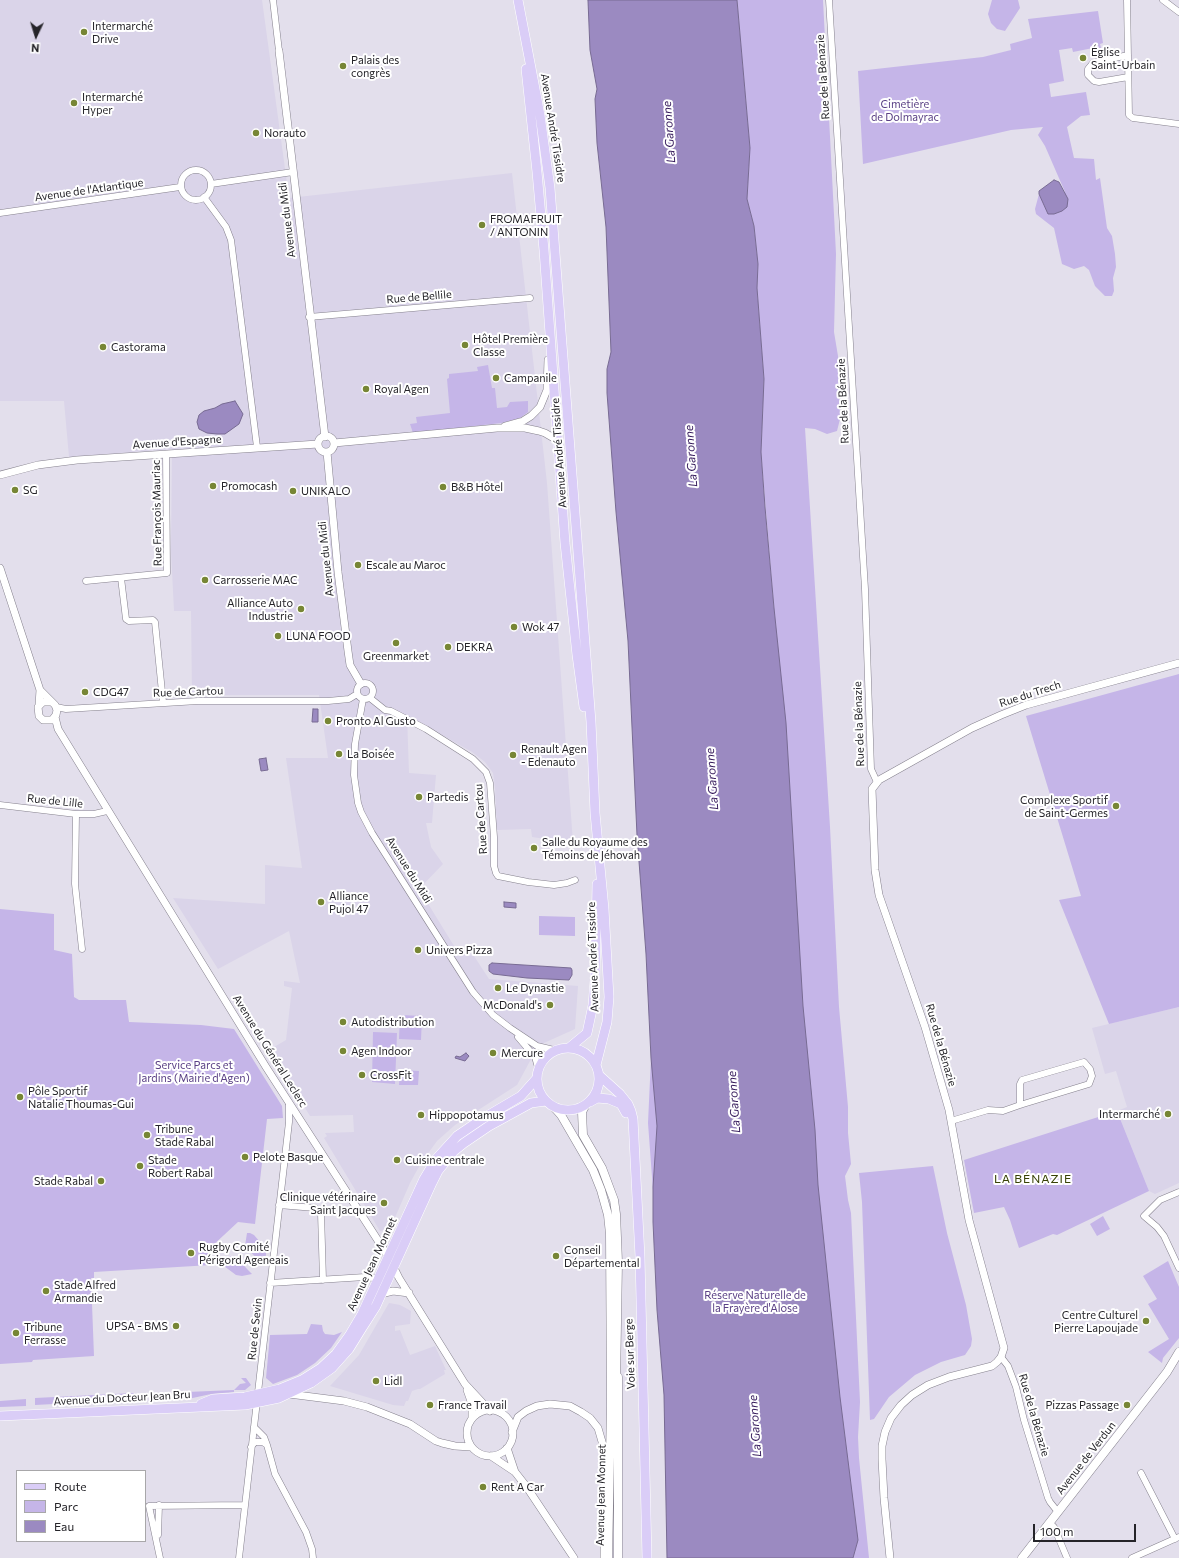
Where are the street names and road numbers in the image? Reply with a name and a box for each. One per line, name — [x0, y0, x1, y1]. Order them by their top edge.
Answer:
street label: Rue de la Bénazie — [813, 34, 833, 120]
street label: Avenue André Tissidre — [538, 73, 568, 183]
street label: Avenue de l'Atlantique — [34, 176, 144, 204]
street label: Avenue du Midi — [276, 182, 298, 258]
street label: Rue de Bellile — [386, 288, 452, 306]
street label: Rue de la Bénazie — [834, 358, 852, 444]
street label: Avenue André Tissidre — [549, 398, 569, 508]
street label: Avenue d'Espagne — [132, 432, 222, 452]
street label: Rue François Mauriac — [149, 460, 165, 566]
street label: Avenue du Midi — [315, 521, 337, 597]
street label: Rue du Trech — [998, 678, 1062, 710]
street label: Rue de la Bénazie — [851, 681, 867, 767]
street label: Rue de Cartou — [153, 684, 223, 700]
street label: Rue de Cartou — [472, 783, 490, 855]
street label: Rue de Lille — [26, 792, 84, 810]
street label: Avenue du Midi — [383, 834, 435, 906]
street label: Avenue André Tissidre — [584, 902, 602, 1012]
street label: Avenue du Général Leclerc — [230, 992, 310, 1110]
street label: Rue de la Bénazie — [923, 1002, 959, 1088]
street label: Avenue Jean Monnet — [344, 1215, 400, 1313]
street label: Rue de Sevin — [245, 1297, 265, 1361]
street label: Voie sur Berge — [622, 1318, 638, 1390]
street label: Rue de la Bénazie — [1016, 1372, 1052, 1458]
street label: Avenue du Docteur Jean Bru — [53, 1388, 191, 1408]
street label: Avenue de Verdun — [1054, 1419, 1118, 1497]
street label: Avenue Jean Monnet — [594, 1444, 608, 1546]

